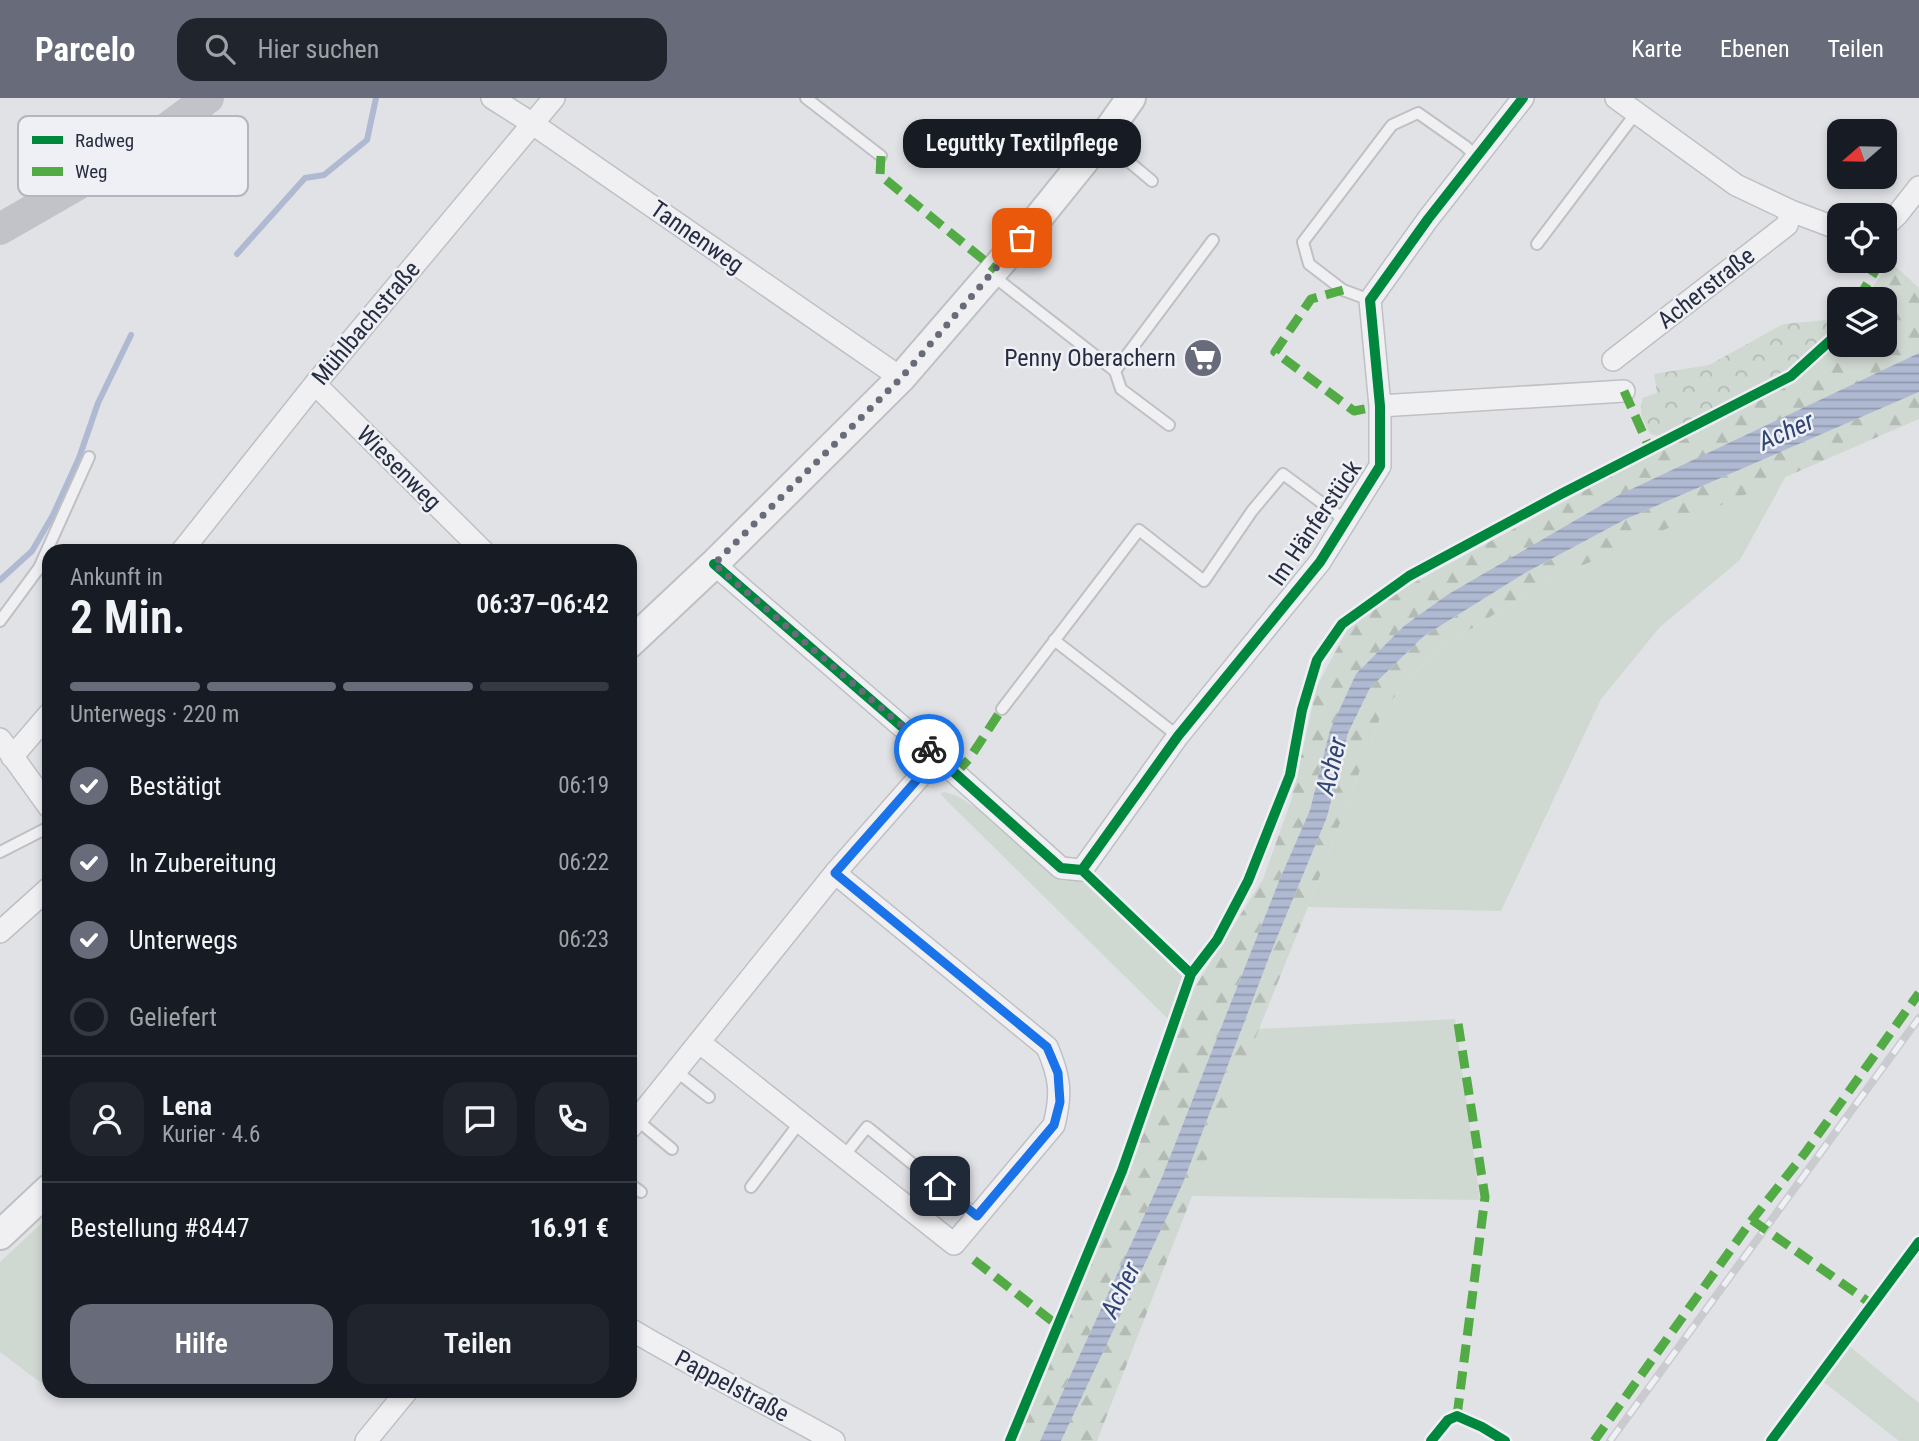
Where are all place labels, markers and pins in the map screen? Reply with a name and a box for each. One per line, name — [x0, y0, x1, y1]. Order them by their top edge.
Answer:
callout: Leguttky Textilpflege — [903, 119, 1141, 168]
pin — [992, 208, 1052, 268]
supermarket icon: Penny Oberachern — [1182, 337, 1224, 379]
place label: Penny Oberachern — [1004, 344, 1176, 372]
pin — [910, 1156, 970, 1216]

